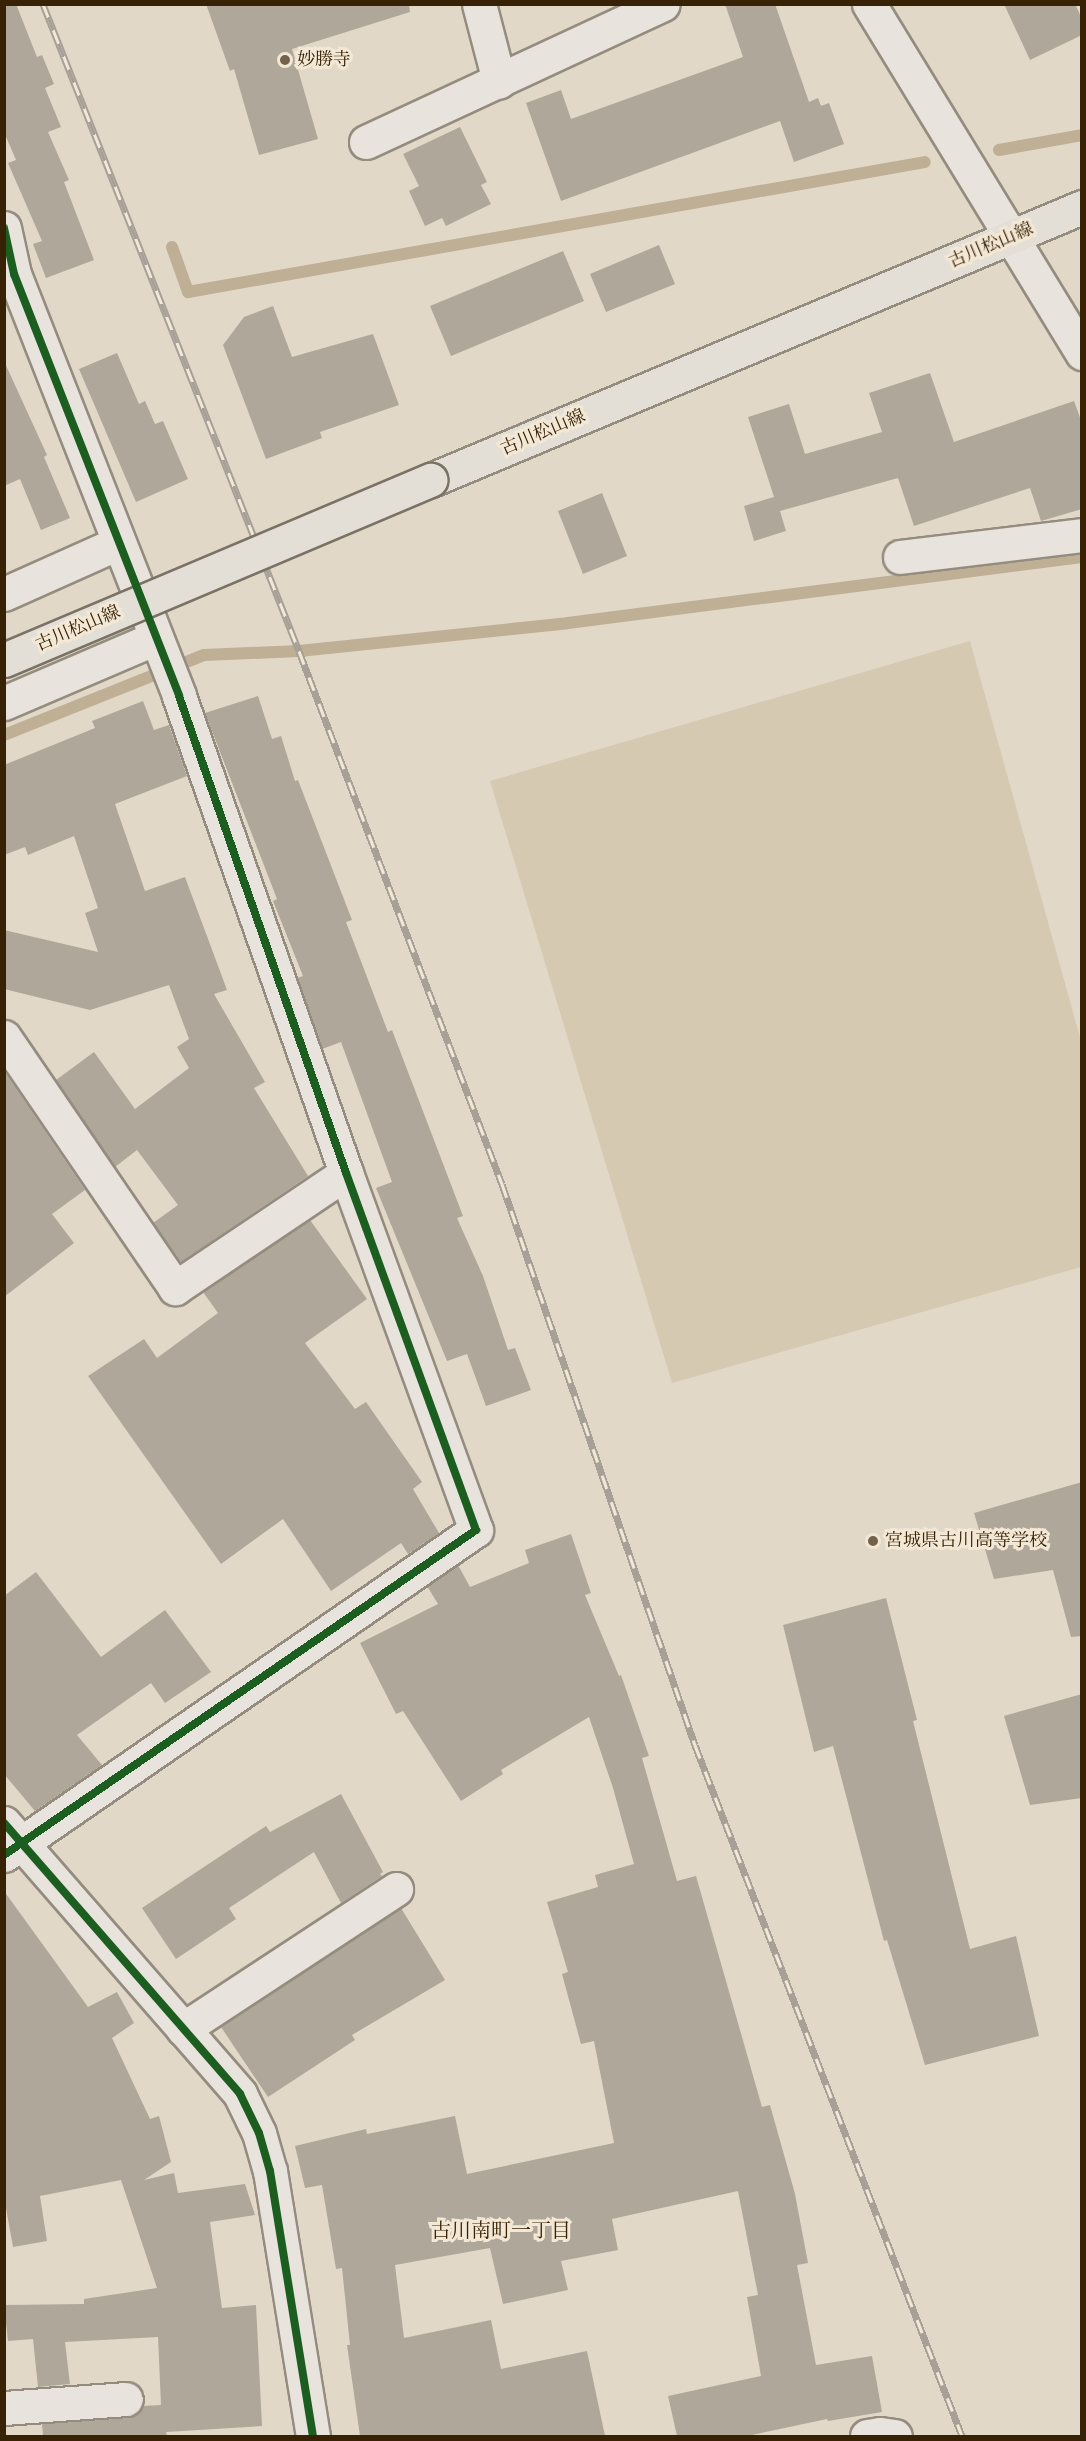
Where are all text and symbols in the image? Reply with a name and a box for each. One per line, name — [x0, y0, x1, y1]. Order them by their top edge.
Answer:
place label: 妙勝寺 — [297, 49, 351, 71]
marker: 妙勝寺 — [278, 53, 292, 67]
street label: 古川松山線 — [945, 218, 1037, 274]
street label: 古川松山線 — [497, 405, 589, 461]
street label: 古川松山線 — [32, 601, 124, 657]
place label: 宮城県古川高等学校 — [885, 1530, 1047, 1552]
marker: 宮城県古川高等学校 — [866, 1534, 880, 1548]
district label: 古川南町一丁目 — [431, 2220, 571, 2244]

